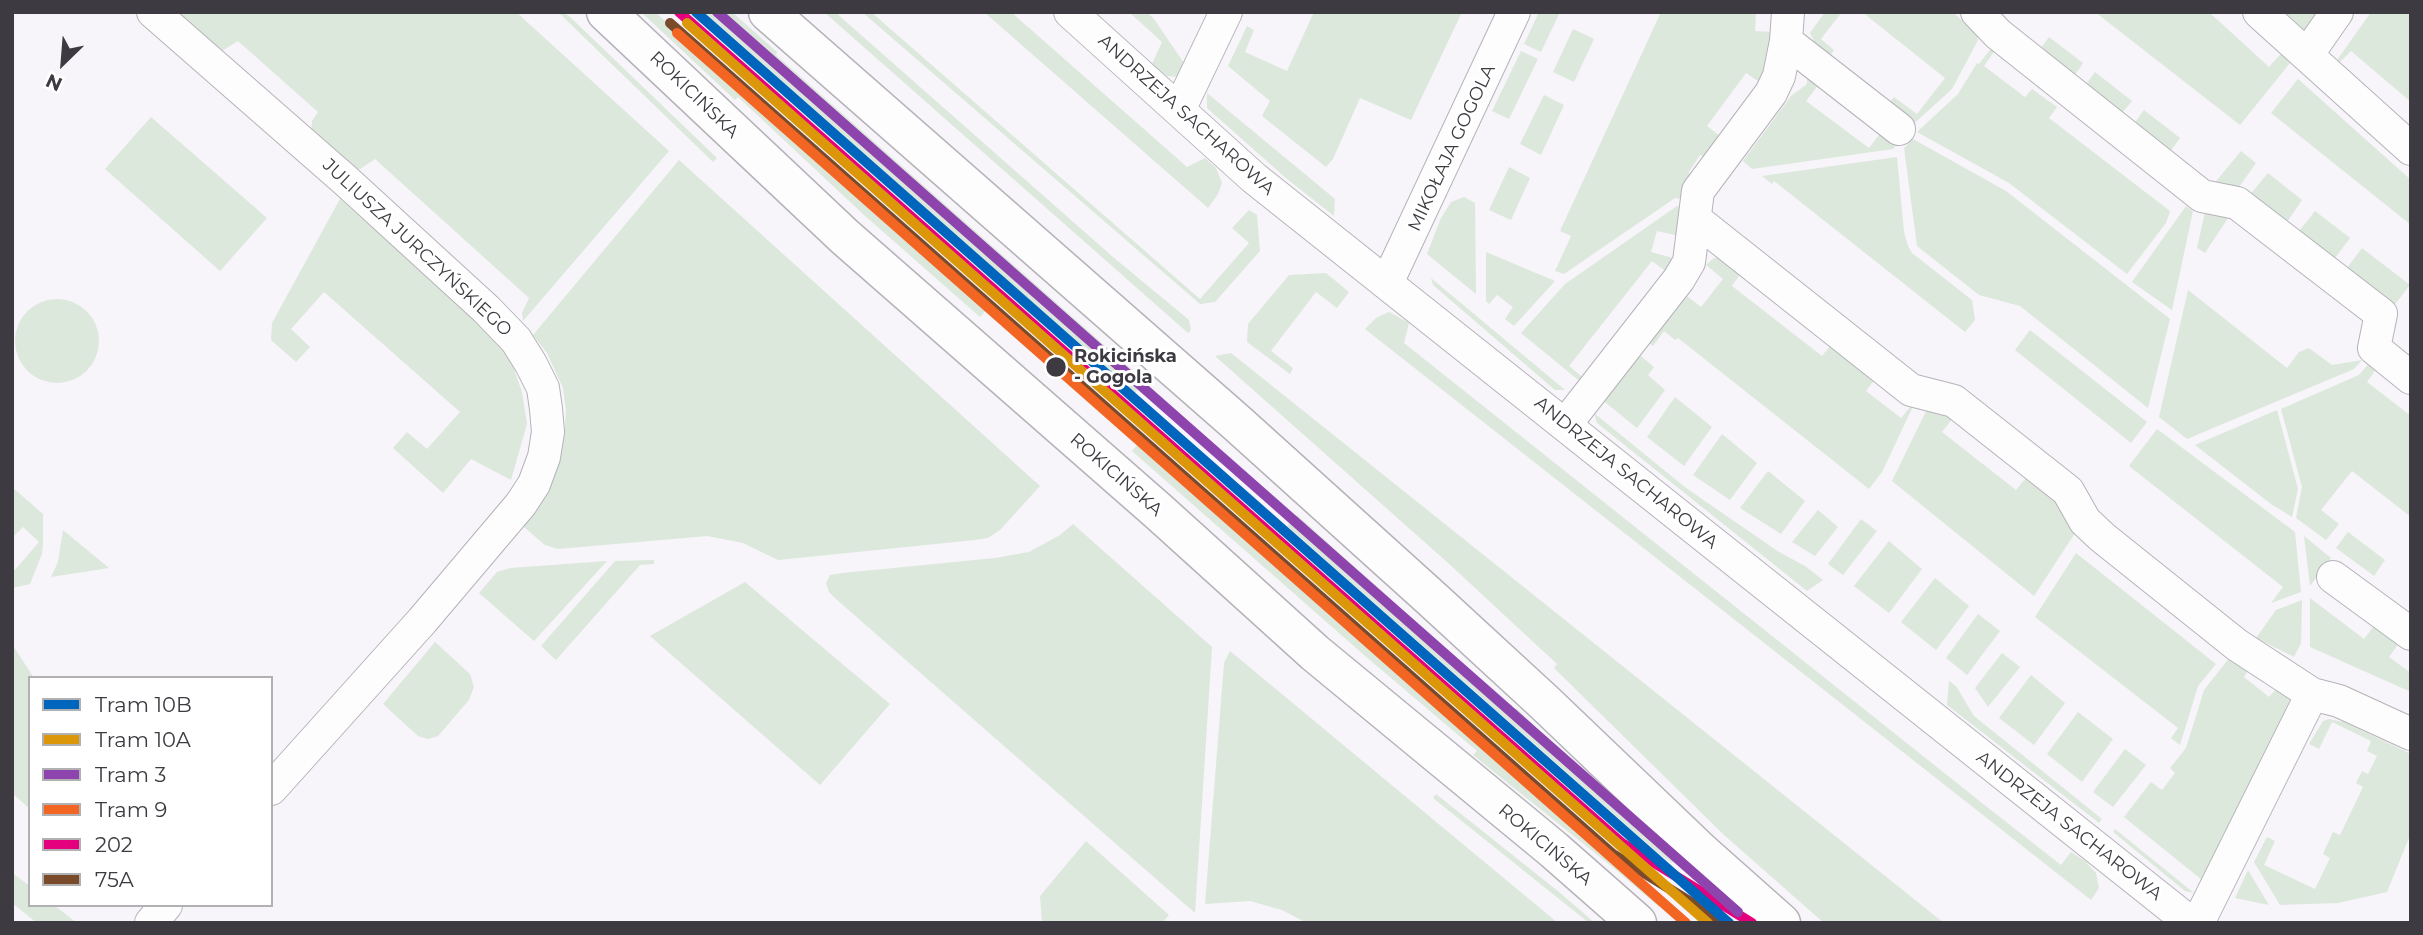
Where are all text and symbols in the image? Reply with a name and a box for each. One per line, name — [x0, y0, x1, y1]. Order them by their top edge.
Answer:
north arrow — [28, 28, 98, 98]
street label: ANDRZEJA SACHAROWA — [1093, 30, 1279, 200]
street label: ROKICIŃSKA — [645, 47, 743, 143]
street label: MIKOŁAJA GOGOLA — [1404, 61, 1500, 235]
text: N — [42, 69, 66, 96]
street label: JULIUSZA JURCZYŃSKIEGO — [318, 155, 516, 341]
place label: Rokicińska - Gogola — [1074, 346, 1177, 388]
marker: Rokicińska - Gogola — [1044, 355, 1068, 379]
street label: ANDRZEJA SACHAROWA — [1530, 392, 1722, 554]
street label: ROKICIŃSKA — [1065, 429, 1167, 521]
legend — [28, 676, 273, 907]
text: Tram 10B — [95, 692, 192, 717]
text: Tram 10A — [95, 727, 191, 752]
street label: ANDRZEJA SACHAROWA — [1972, 747, 2166, 905]
text: Tram 3 — [95, 762, 166, 787]
text: Tram 9 — [95, 797, 167, 822]
street label: ROKICIŃSKA — [1494, 800, 1596, 890]
text: 202 — [95, 832, 133, 857]
text: 75A — [95, 867, 134, 892]

